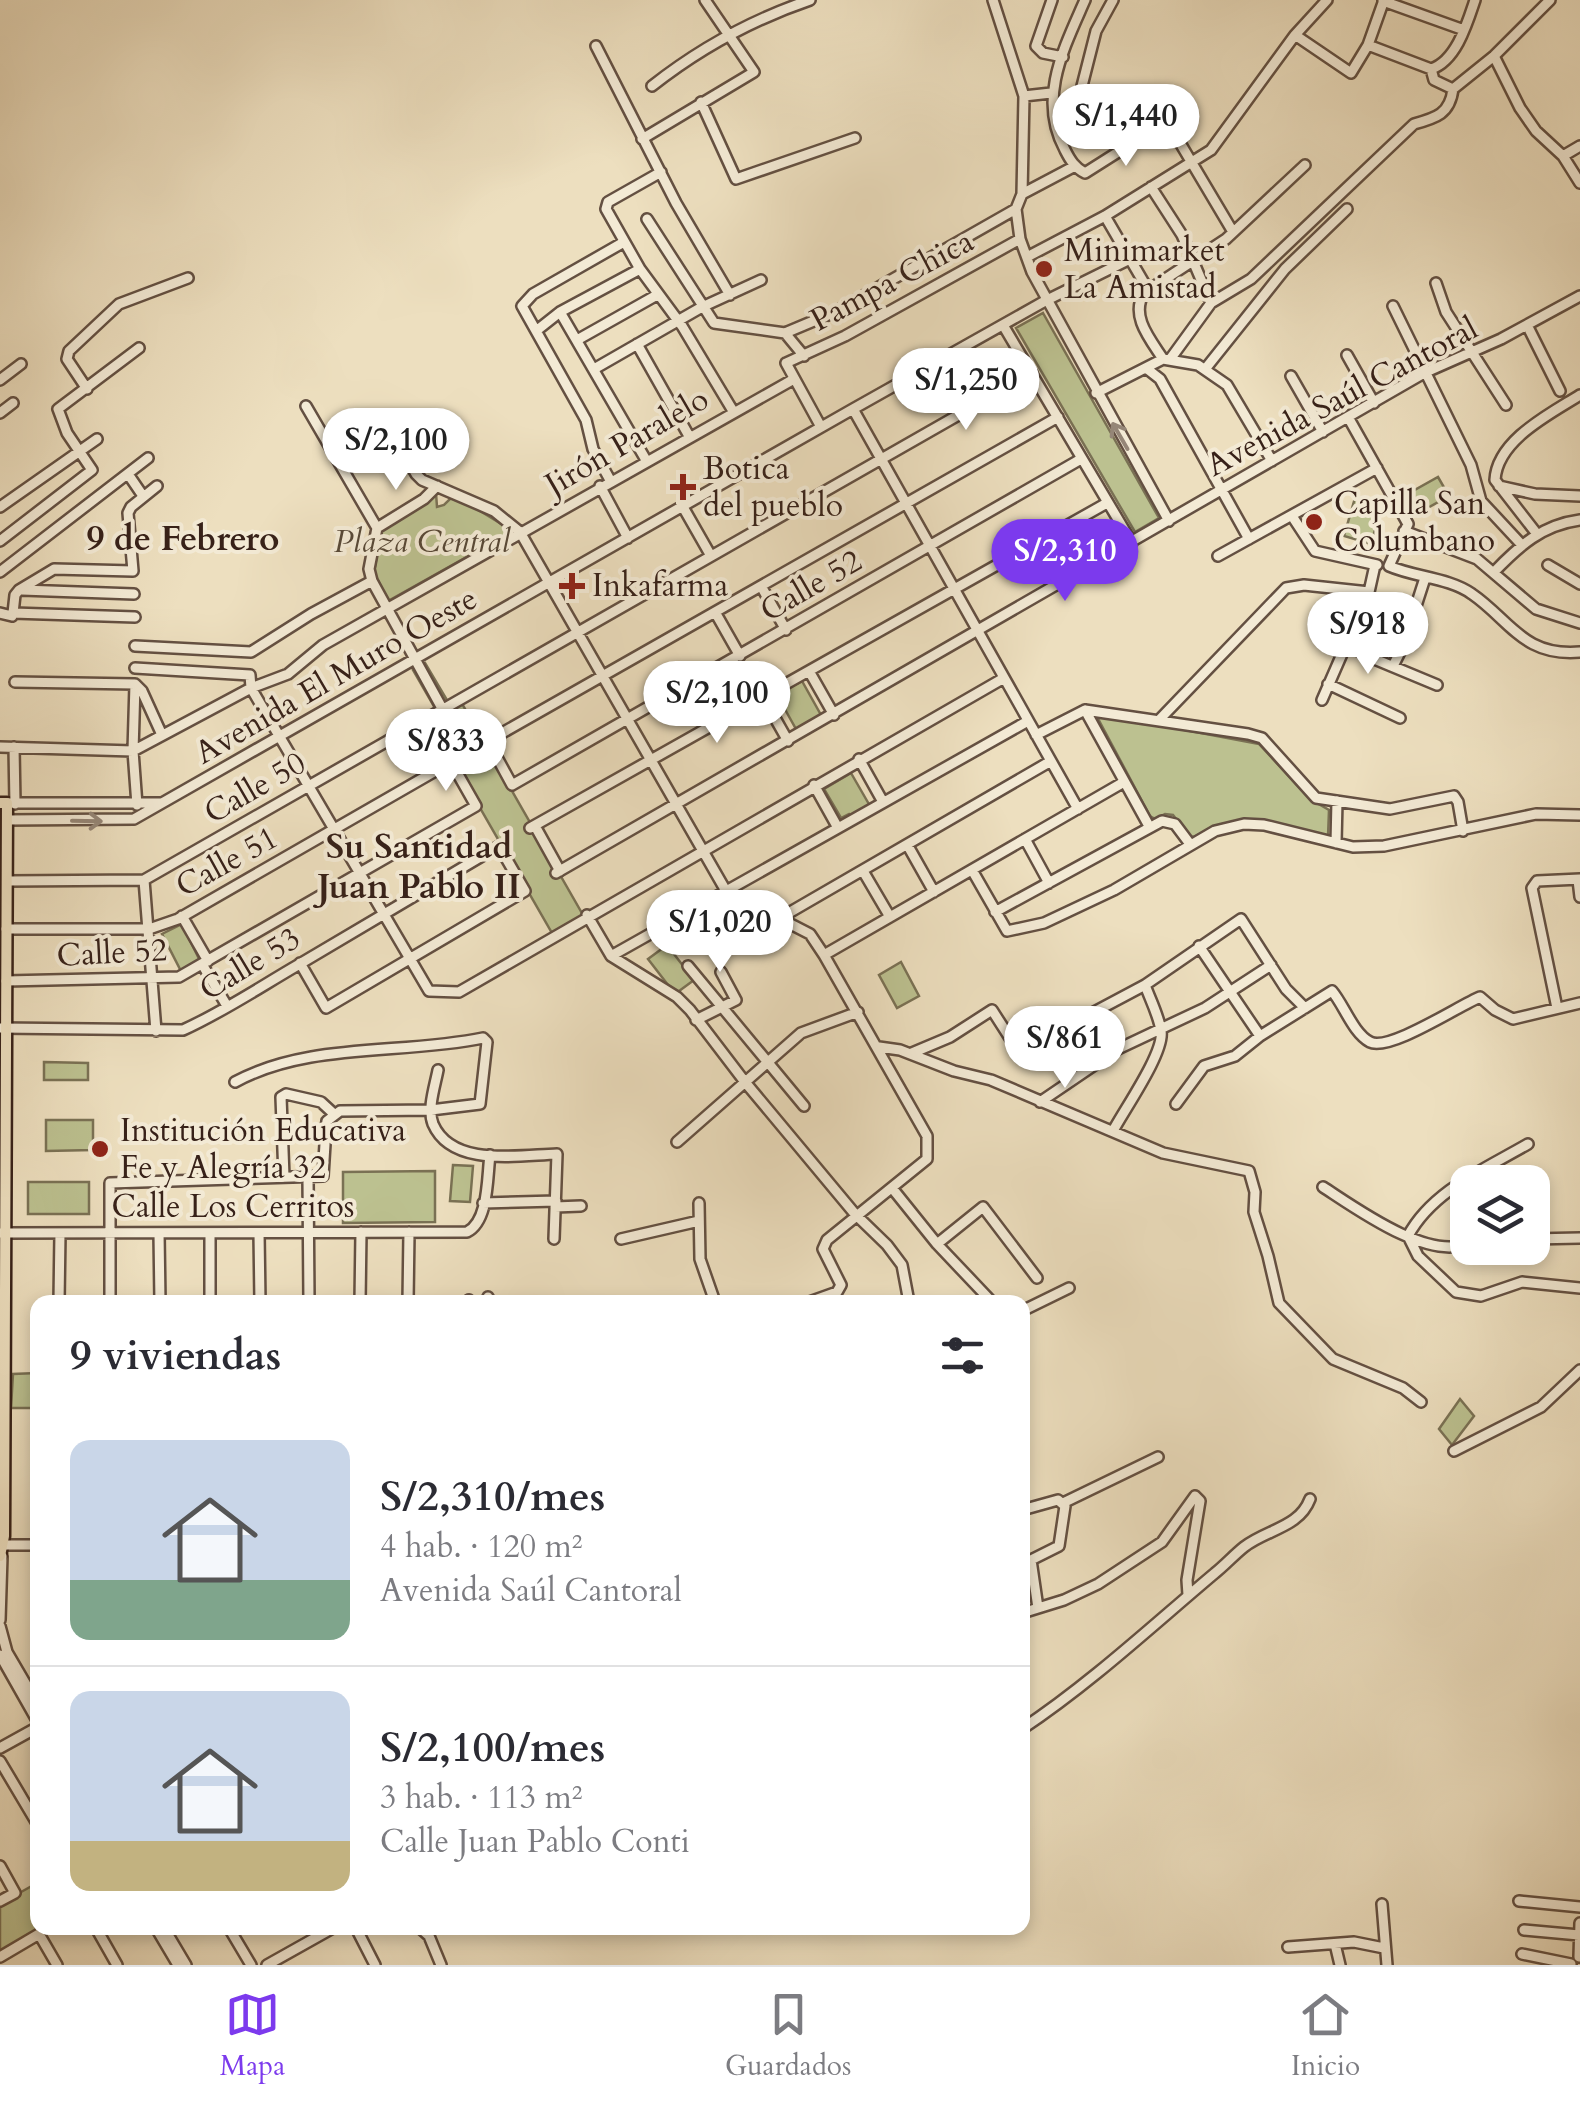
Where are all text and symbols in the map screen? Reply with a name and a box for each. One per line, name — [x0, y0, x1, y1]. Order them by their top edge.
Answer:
pin: S/1,440 — [1034, 84, 1218, 169]
text: S/1,440 — [1074, 94, 1178, 138]
street label: Pampa Chica — [803, 220, 981, 342]
place label: Minimarket La Amistad — [1064, 229, 1225, 310]
marker: Minimarket La Amistad — [1033, 258, 1055, 280]
street label: Avenida Saúl Cantoral — [1198, 307, 1486, 487]
pin: S/1,250 — [874, 348, 1058, 433]
text: S/1,250 — [914, 358, 1018, 402]
street label: Jirón Paralelo — [534, 377, 717, 509]
pin: S/2,100 — [304, 408, 488, 493]
text: S/2,100 — [344, 418, 448, 462]
one-way arrow — [1110, 422, 1130, 451]
place label: Botica del pueblo — [703, 447, 843, 528]
marker: Botica del pueblo — [672, 476, 694, 498]
place label: Capilla San Columbano — [1334, 482, 1495, 563]
marker: Capilla San Columbano — [1303, 511, 1325, 533]
district label: 9 de Febrero — [87, 515, 279, 563]
pin: S/2,310 — [973, 519, 1157, 604]
park label: Plaza Central — [334, 520, 511, 564]
text: S/2,310 — [1013, 529, 1117, 573]
street label: Calle 52 — [752, 539, 870, 633]
place label: Inkafarma — [592, 564, 728, 608]
marker: Inkafarma — [561, 575, 583, 597]
street label: Avenida El Muro Oeste — [187, 577, 485, 775]
pin: S/918 — [1298, 592, 1438, 677]
text: S/918 — [1329, 602, 1407, 646]
pin: S/2,100 — [625, 661, 809, 746]
text: S/2,100 — [665, 671, 769, 715]
pin: S/833 — [376, 709, 516, 794]
text: S/833 — [407, 719, 485, 763]
street label: Calle 50 — [196, 741, 314, 835]
one-way arrow — [70, 812, 103, 830]
street label: Calle 51 — [168, 816, 286, 908]
district label: Su Santidad Juan Pablo II — [312, 823, 521, 911]
pin: S/1,020 — [628, 890, 812, 975]
text: S/1,020 — [668, 900, 772, 944]
street label: Calle 53 — [191, 917, 309, 1011]
street label: Calle 52 — [56, 928, 168, 978]
pin: S/861 — [995, 1006, 1135, 1091]
text: S/861 — [1026, 1016, 1104, 1060]
place label: Institución Educativa Fe y Alegría 32 — [120, 1109, 406, 1190]
marker: Institución Educativa Fe y Alegría 32 — [89, 1138, 111, 1160]
map controls — [1450, 1165, 1550, 1265]
button: layers — [1450, 1165, 1550, 1265]
street label: Calle Los Cerritos — [111, 1185, 355, 1229]
text: 9 viviendas — [70, 1327, 281, 1384]
icon: filters — [935, 1328, 990, 1383]
text: S/2,310/mes — [380, 1468, 605, 1525]
icon: home — [150, 1480, 270, 1600]
text: 4 hab. · 120 m² — [380, 1525, 583, 1569]
text: Avenida Saúl Cantoral — [380, 1569, 682, 1613]
text: S/2,100/mes — [380, 1719, 605, 1776]
icon: home — [150, 1731, 270, 1851]
text: 3 hab. · 113 m² — [380, 1776, 583, 1820]
text: Calle Juan Pablo Conti — [380, 1820, 690, 1864]
tab: Mapa — [220, 1987, 285, 2085]
tab: Guardados — [725, 1987, 851, 2085]
tab: Inicio — [1291, 1987, 1360, 2085]

